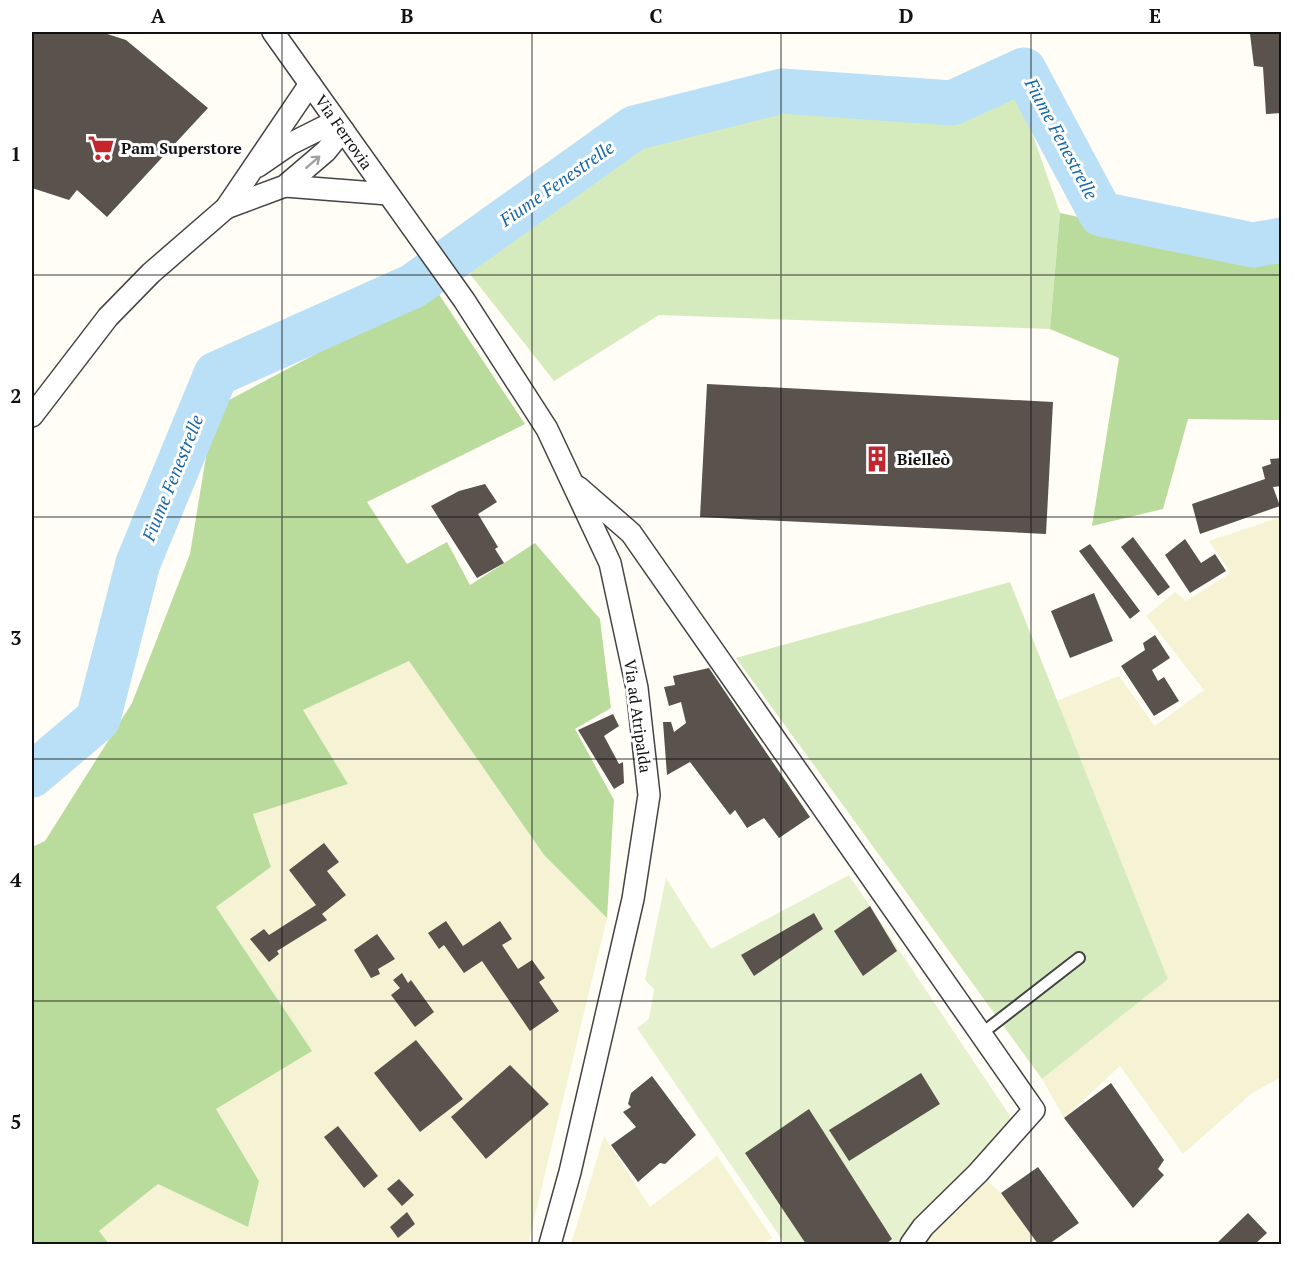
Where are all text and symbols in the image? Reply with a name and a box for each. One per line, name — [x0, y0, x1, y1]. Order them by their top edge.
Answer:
text: A — [151, 2, 166, 29]
text: B — [401, 2, 414, 29]
text: C — [649, 2, 663, 29]
text: D — [899, 2, 913, 29]
text: E — [1149, 2, 1161, 29]
water label: Fiume Fenestrelle — [1019, 73, 1104, 203]
street label: Via Ferrovia — [310, 90, 378, 174]
supermarket icon: Pam Superstore — [86, 133, 116, 163]
water label: Fiume Fenestrelle — [494, 135, 618, 232]
place label: Pam Superstore — [121, 137, 242, 159]
text: 1 — [10, 140, 22, 167]
one-way arrow — [305, 155, 320, 169]
text: 2 — [10, 382, 22, 409]
water label: Fiume Fenestrelle — [135, 411, 208, 545]
building icon: Bielleò — [862, 444, 892, 474]
place label: Bielleò — [897, 448, 951, 470]
text: 3 — [10, 624, 22, 651]
street label: Via ad Atripalda — [619, 658, 657, 774]
text: 4 — [10, 866, 22, 893]
text: 5 — [10, 1108, 22, 1135]

